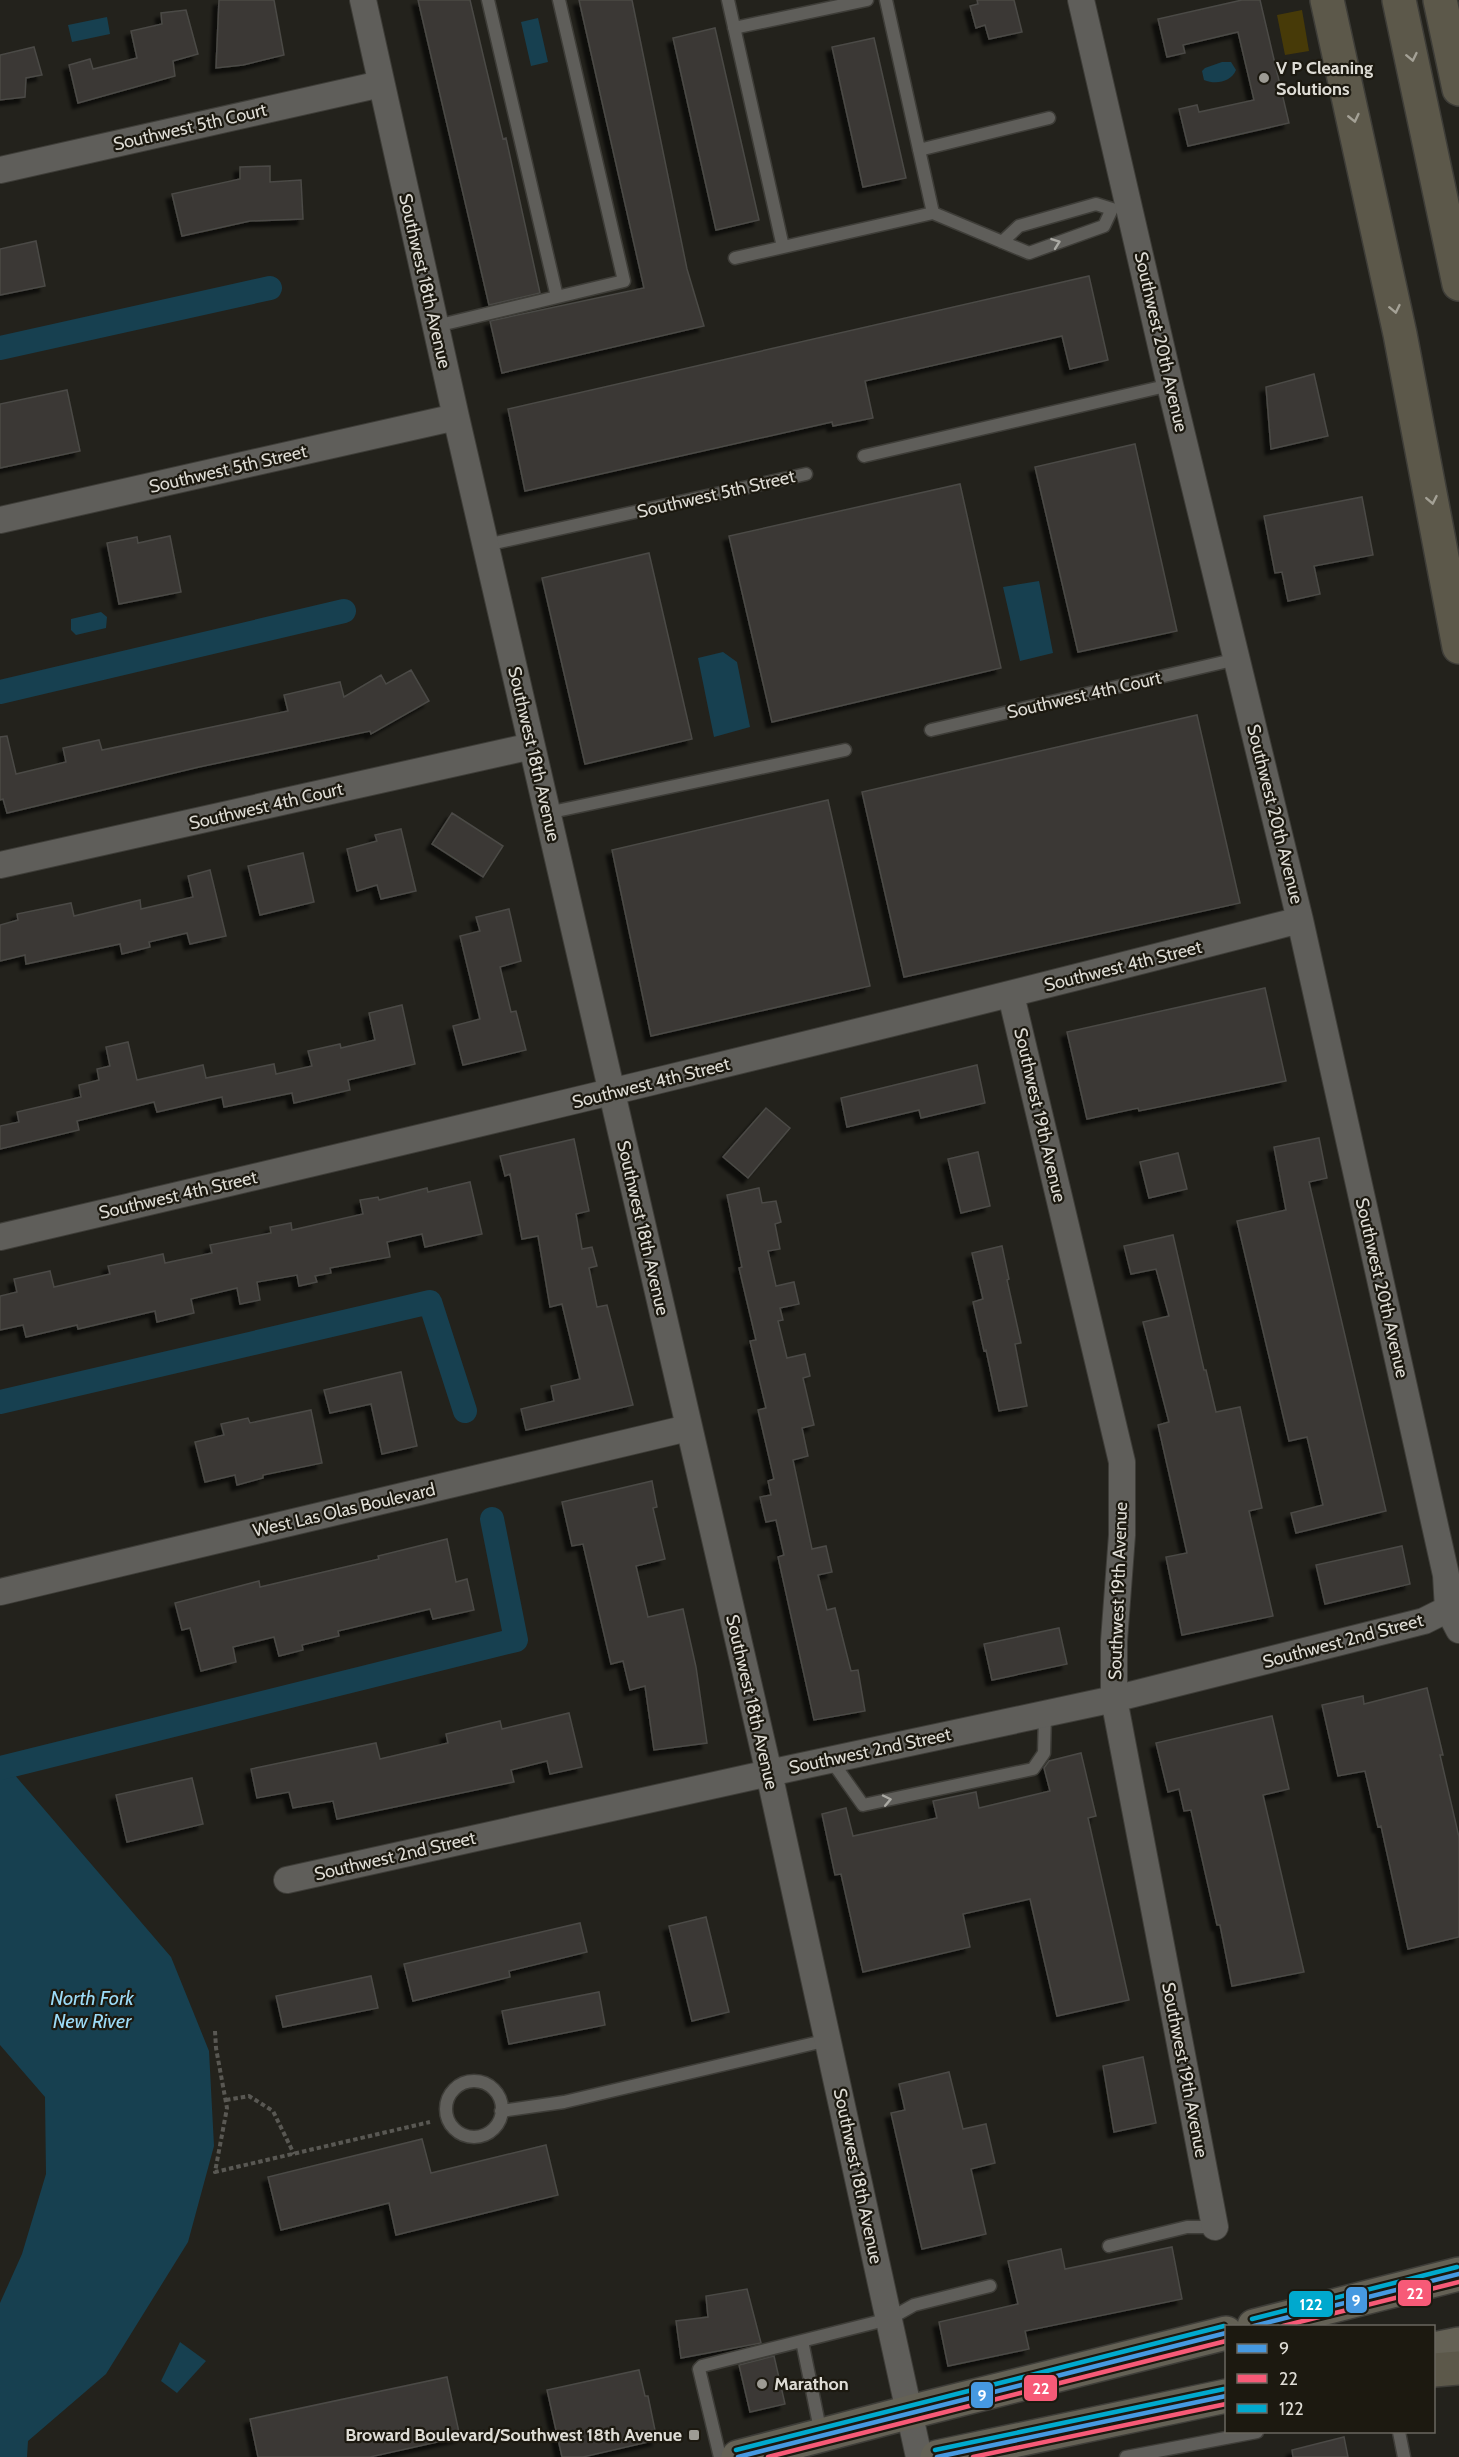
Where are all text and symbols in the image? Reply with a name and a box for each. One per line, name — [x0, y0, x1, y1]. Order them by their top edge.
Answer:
one-way arrow — [1404, 52, 1417, 62]
place label: V P Cleaning Solutions — [1276, 57, 1373, 100]
marker: V P Cleaning Solutions — [1257, 71, 1271, 85]
street label: Southwest 5th Court — [111, 99, 269, 155]
one-way arrow — [1347, 113, 1360, 123]
street label: Southwest 18th Avenue — [394, 191, 456, 371]
one-way arrow — [1050, 238, 1061, 251]
street label: Southwest 20th Avenue — [1130, 250, 1192, 434]
one-way arrow — [1388, 304, 1401, 314]
street label: Southwest 5th Street — [147, 440, 309, 498]
street label: Southwest 5th Street — [635, 465, 797, 523]
one-way arrow — [1425, 495, 1438, 505]
street label: Southwest 18th Avenue — [503, 664, 565, 844]
street label: Southwest 4th Court — [1005, 667, 1163, 723]
street label: Southwest 20th Avenue — [1242, 722, 1308, 906]
street label: Southwest 4th Court — [187, 778, 345, 834]
street label: Southwest 4th Street — [1042, 936, 1204, 996]
street label: Southwest 19th Avenue — [1009, 1026, 1071, 1204]
street label: Southwest 4th Street — [570, 1053, 732, 1113]
street label: Southwest 18th Avenue — [612, 1138, 674, 1318]
street label: Southwest 4th Street — [97, 1166, 259, 1224]
street label: Southwest 20th Avenue — [1351, 1196, 1413, 1380]
street label: West Las Olas Boulevard — [251, 1478, 437, 1542]
street label: Southwest 19th Avenue — [1104, 1502, 1132, 1680]
street label: Southwest 2nd Street — [1260, 1609, 1426, 1673]
street label: Southwest 18th Avenue — [721, 1612, 783, 1792]
street label: Southwest 2nd Street — [787, 1723, 953, 1779]
one-way arrow — [881, 1794, 891, 1807]
street label: Southwest 2nd Street — [312, 1827, 478, 1885]
street label: Southwest 19th Avenue — [1157, 1980, 1213, 2160]
water label: North Fork New River — [50, 1986, 135, 2033]
street label: Southwest 18th Avenue — [829, 2086, 887, 2266]
line badge: 22 — [1397, 2279, 1432, 2307]
text: 22 — [1407, 2284, 1423, 2303]
line badge: 9 — [1345, 2286, 1368, 2314]
line badge: 122 — [1288, 2290, 1334, 2318]
text: 9 — [1352, 2291, 1361, 2310]
text: 122 — [1300, 2295, 1322, 2314]
legend — [1225, 2325, 1435, 2433]
text: 9 — [1279, 2338, 1289, 2360]
text: 22 — [1279, 2368, 1298, 2390]
place label: Marathon — [774, 2373, 849, 2395]
line badge: 22 — [1023, 2374, 1058, 2402]
marker: Marathon — [755, 2377, 769, 2391]
text: 22 — [1033, 2379, 1049, 2398]
line badge: 9 — [970, 2381, 994, 2409]
text: 9 — [978, 2386, 987, 2405]
text: 122 — [1279, 2398, 1304, 2420]
place label: Broward Boulevard/Southwest 18th Avenue — [345, 2424, 682, 2446]
marker: Broward Boulevard/Southwest 18th Avenue — [687, 2428, 701, 2442]

